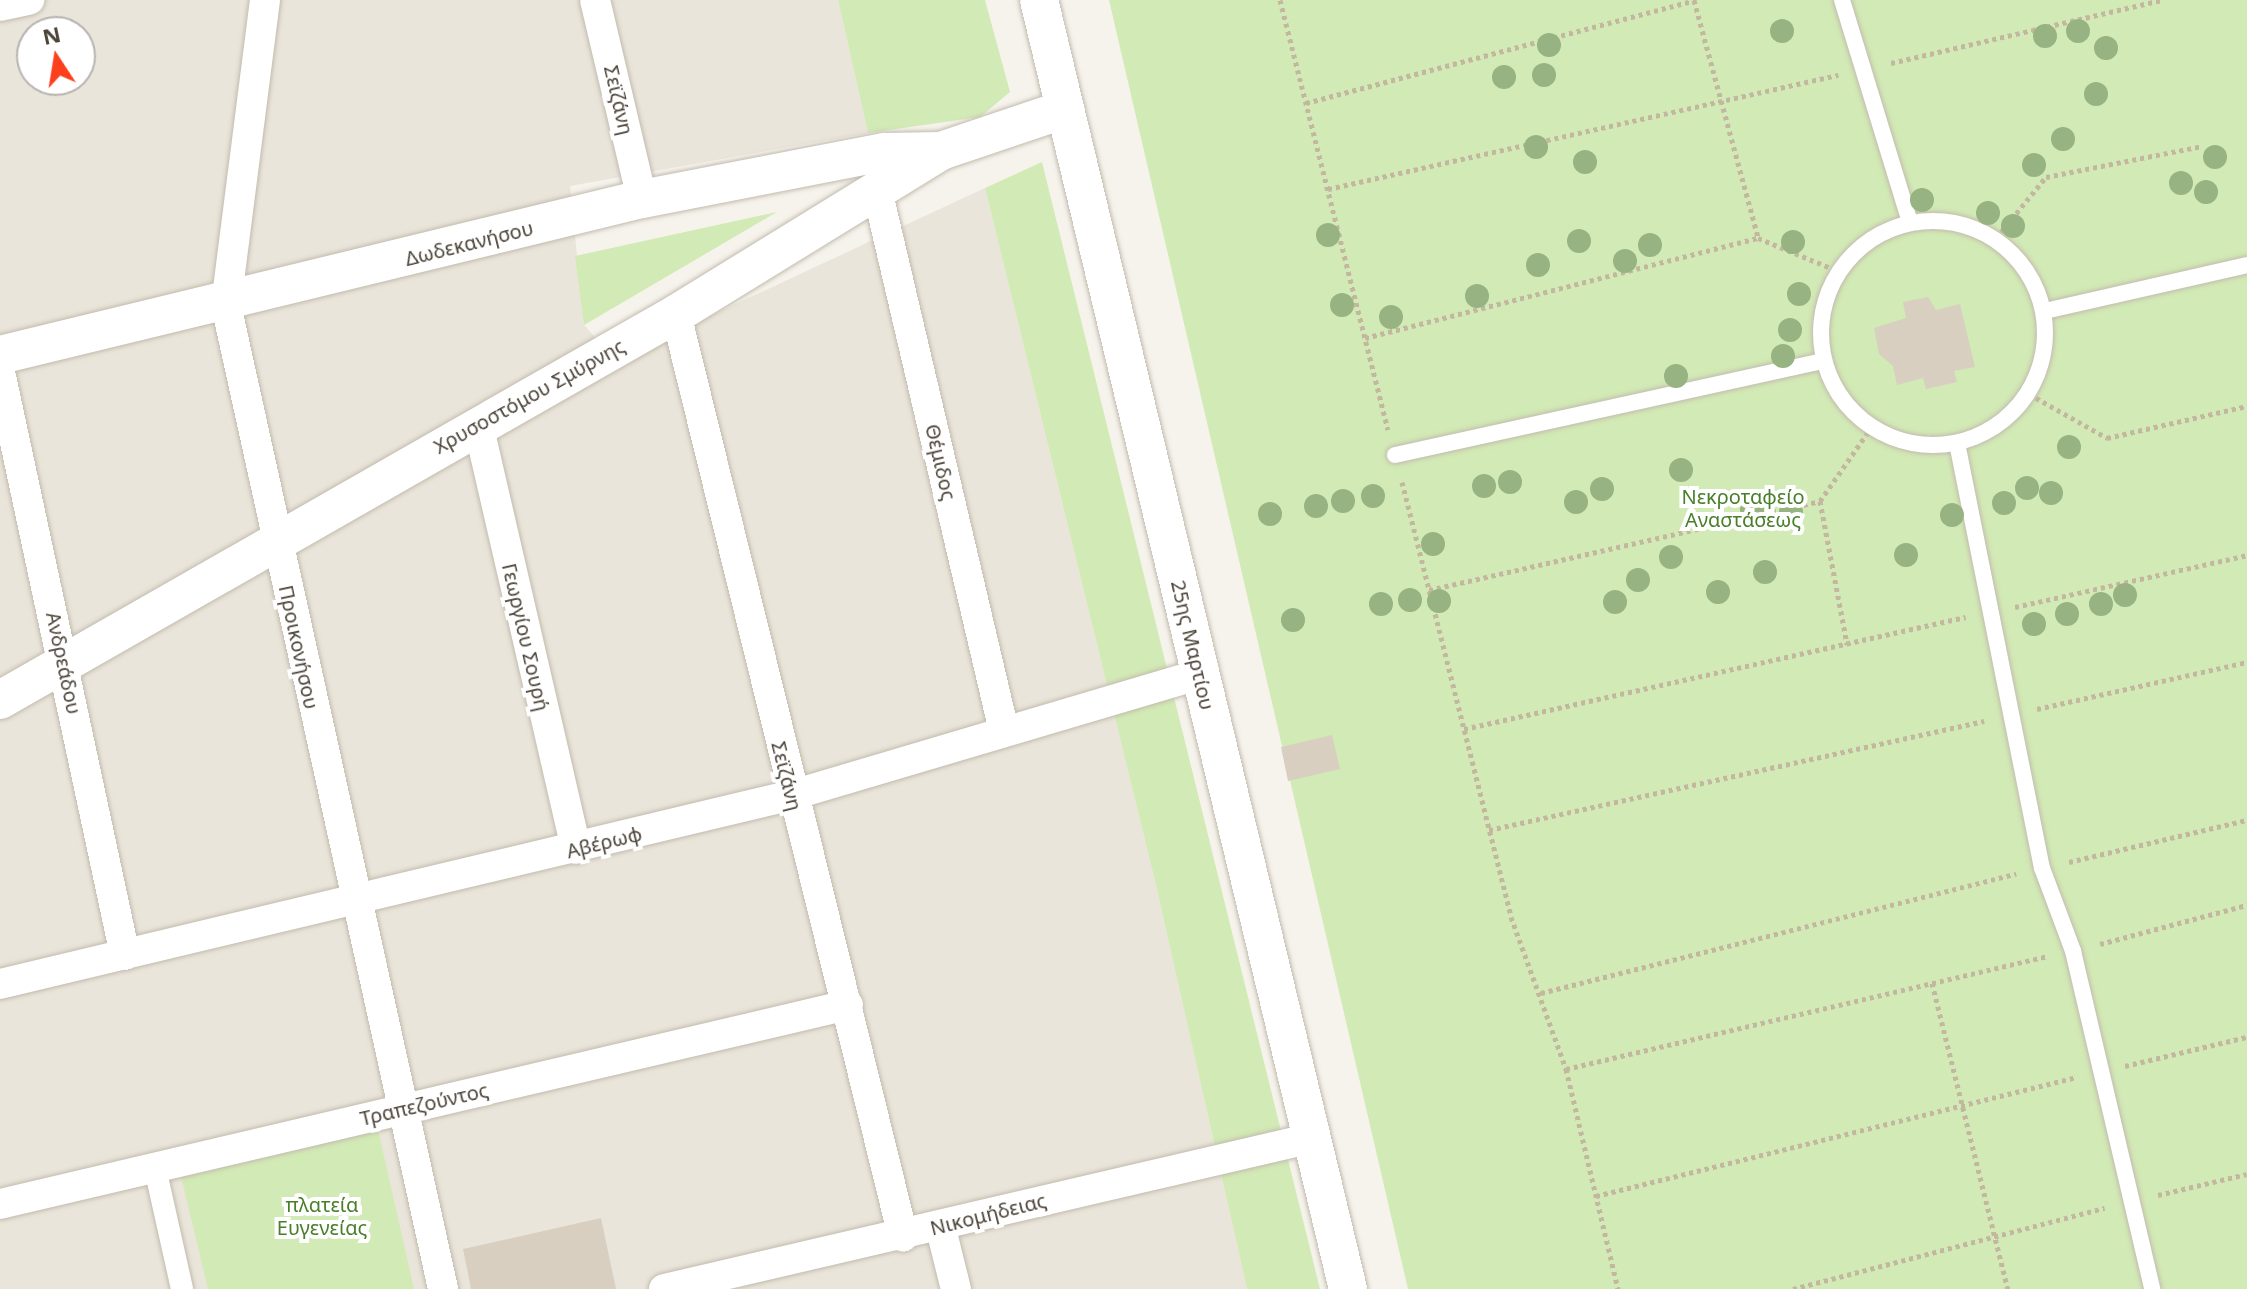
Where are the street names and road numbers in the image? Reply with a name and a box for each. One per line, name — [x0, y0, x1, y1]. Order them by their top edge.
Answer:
street label: Σεϊζάνη — [599, 63, 639, 137]
street label: Δωδεκανήσου — [402, 215, 536, 271]
street label: Χρυσοστόμου Σμύρνης — [429, 333, 629, 459]
street label: Θέμιδος — [921, 422, 961, 502]
street label: Γεωργίου Σουρή — [497, 561, 555, 713]
street label: 25ης Μαρτίου — [1166, 578, 1220, 712]
street label: Προικονήσου — [274, 583, 324, 711]
street label: Ανδρεάδου — [41, 610, 87, 716]
street label: Σεϊζάνη — [767, 739, 807, 813]
street label: Αβέρωφ — [564, 821, 644, 863]
street label: Τραπεζούντος — [358, 1078, 490, 1130]
street label: Νικομήδειας — [928, 1188, 1048, 1240]

